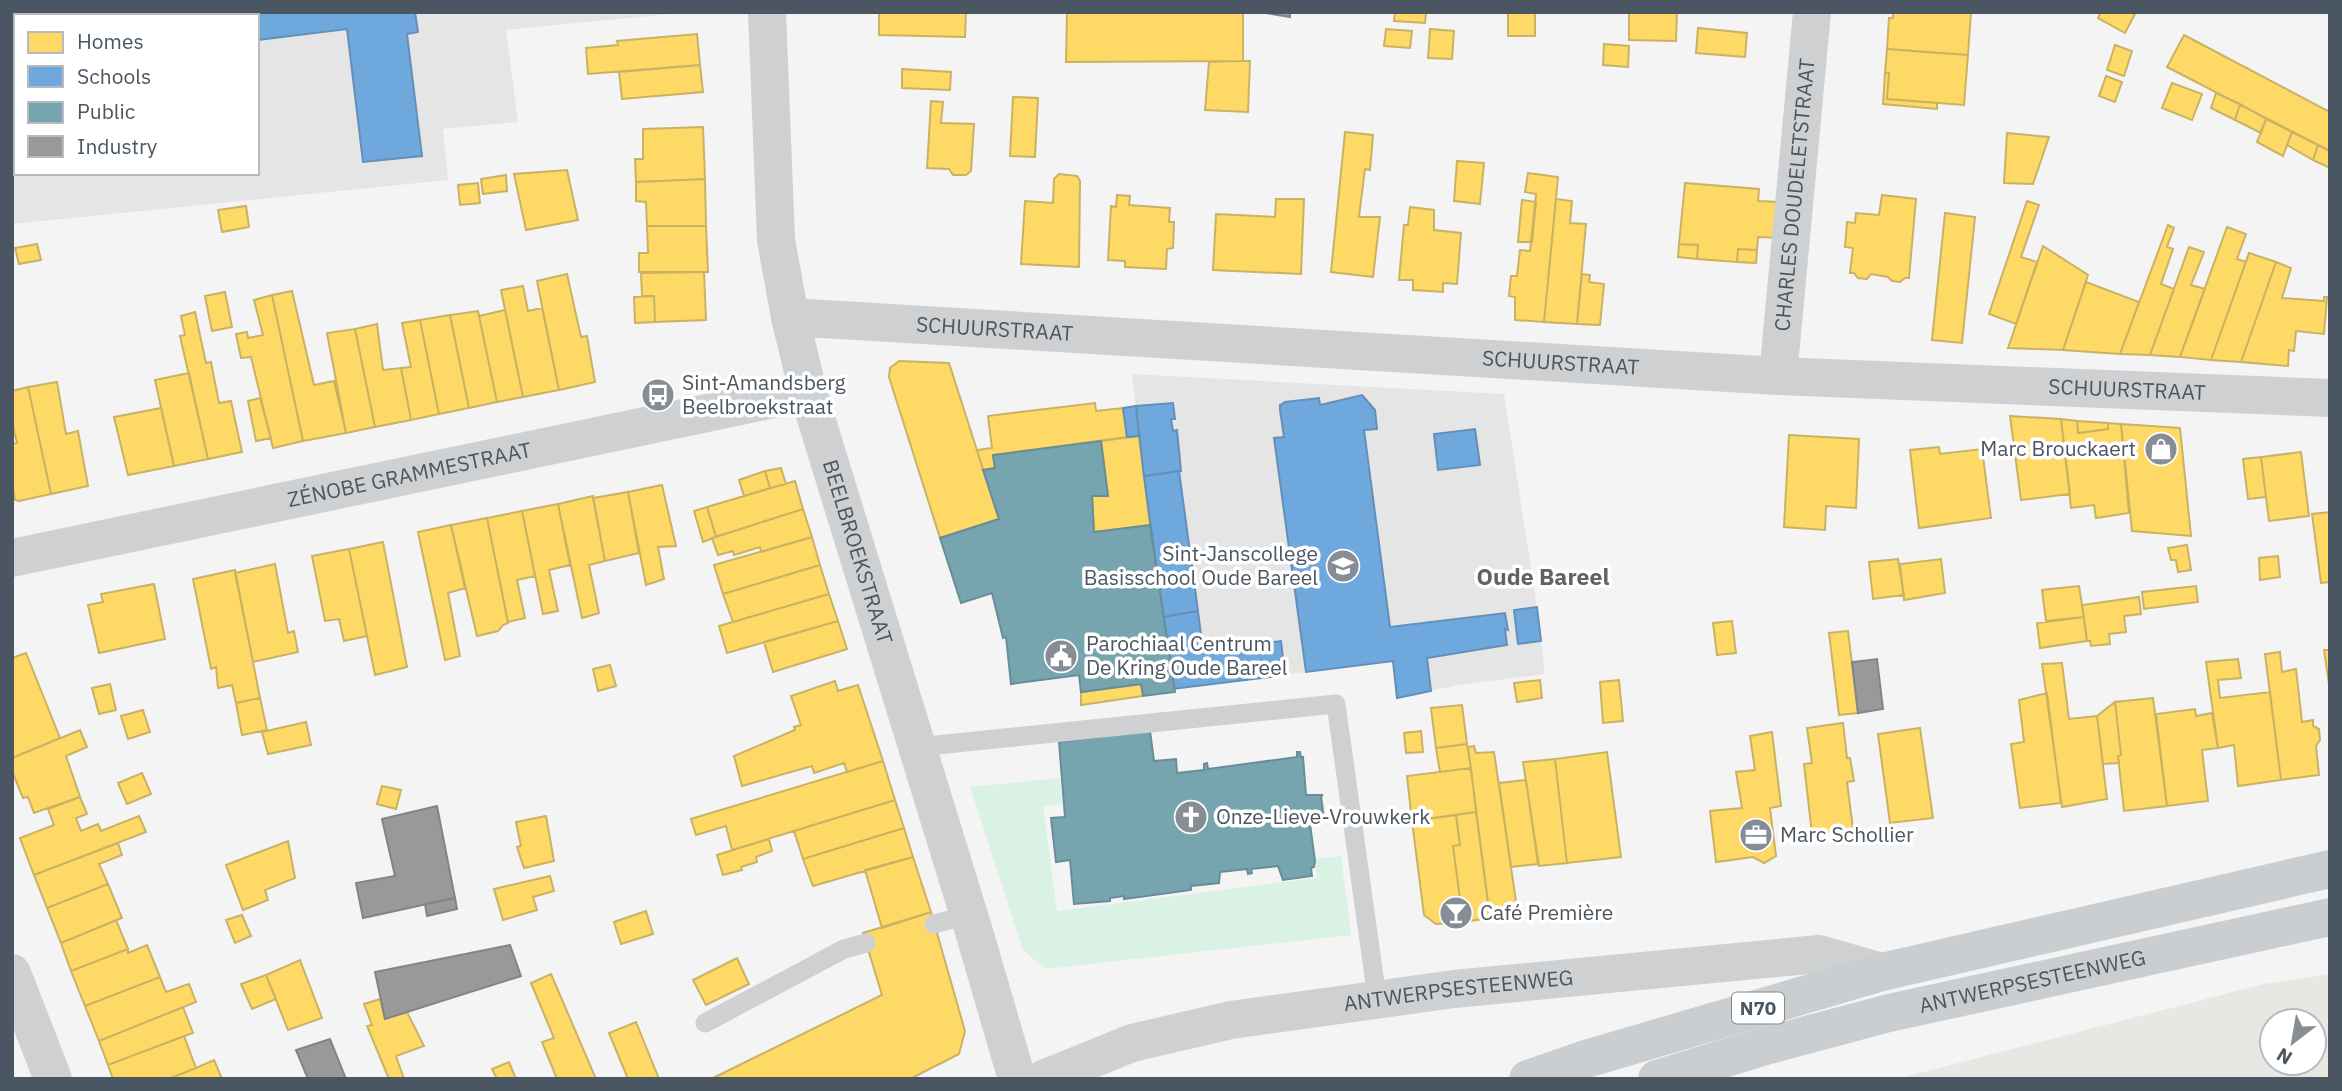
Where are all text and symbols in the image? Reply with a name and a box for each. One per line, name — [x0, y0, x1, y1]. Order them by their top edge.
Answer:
legend — [14, 14, 259, 175]
text: Homes — [77, 27, 144, 55]
street label: CHARLES DOUDELETSTRAAT — [1767, 57, 1821, 333]
text: Schools — [77, 62, 151, 90]
text: Public — [77, 97, 135, 125]
text: Industry — [77, 132, 158, 160]
street label: SCHUURSTRAAT — [915, 310, 1074, 347]
street label: SCHUURSTRAAT — [1481, 343, 1640, 381]
place label: Sint-Amandsberg Beelbroekstraat — [682, 368, 846, 420]
street label: SCHUURSTRAAT — [2048, 372, 2206, 406]
bus stop icon: Sint-Amandsberg Beelbroekstraat — [639, 376, 677, 414]
shop icon: Marc Brouckaert — [2142, 430, 2180, 468]
place label: Marc Brouckaert — [1980, 434, 2136, 462]
street label: ZÉNOBE GRAMMESTRAAT — [285, 435, 534, 513]
street label: BEELBROEKSTRAAT — [817, 456, 900, 647]
place label: Sint-Janscollege Basisschool Oude Bareel — [1084, 539, 1318, 591]
school or university icon: Sint-Janscollege Basisschool Oude Bareel — [1324, 547, 1362, 585]
district label: Oude Bareel — [1477, 561, 1609, 591]
place label: Parochiaal Centrum De Kring Oude Bareel — [1086, 629, 1288, 681]
public building icon: Parochiaal Centrum De Kring Oude Bareel — [1042, 637, 1080, 675]
church icon: Onze-Lieve-Vrouwkerk — [1172, 798, 1210, 836]
place label: Onze-Lieve-Vrouwkerk — [1216, 802, 1430, 830]
office icon: Marc Schollier — [1737, 816, 1775, 854]
place label: Marc Schollier — [1780, 820, 1914, 848]
bar icon: Café Première — [1437, 894, 1475, 932]
place label: Café Première — [1480, 898, 1613, 926]
street label: ANTWERPSESTEENWEG — [1916, 943, 2148, 1019]
street label: ANTWERPSESTEENWEG — [1342, 963, 1574, 1017]
road number: N70 — [1732, 992, 1784, 1024]
north arrow — [2258, 1007, 2328, 1077]
text: N — [2272, 1043, 2296, 1070]

